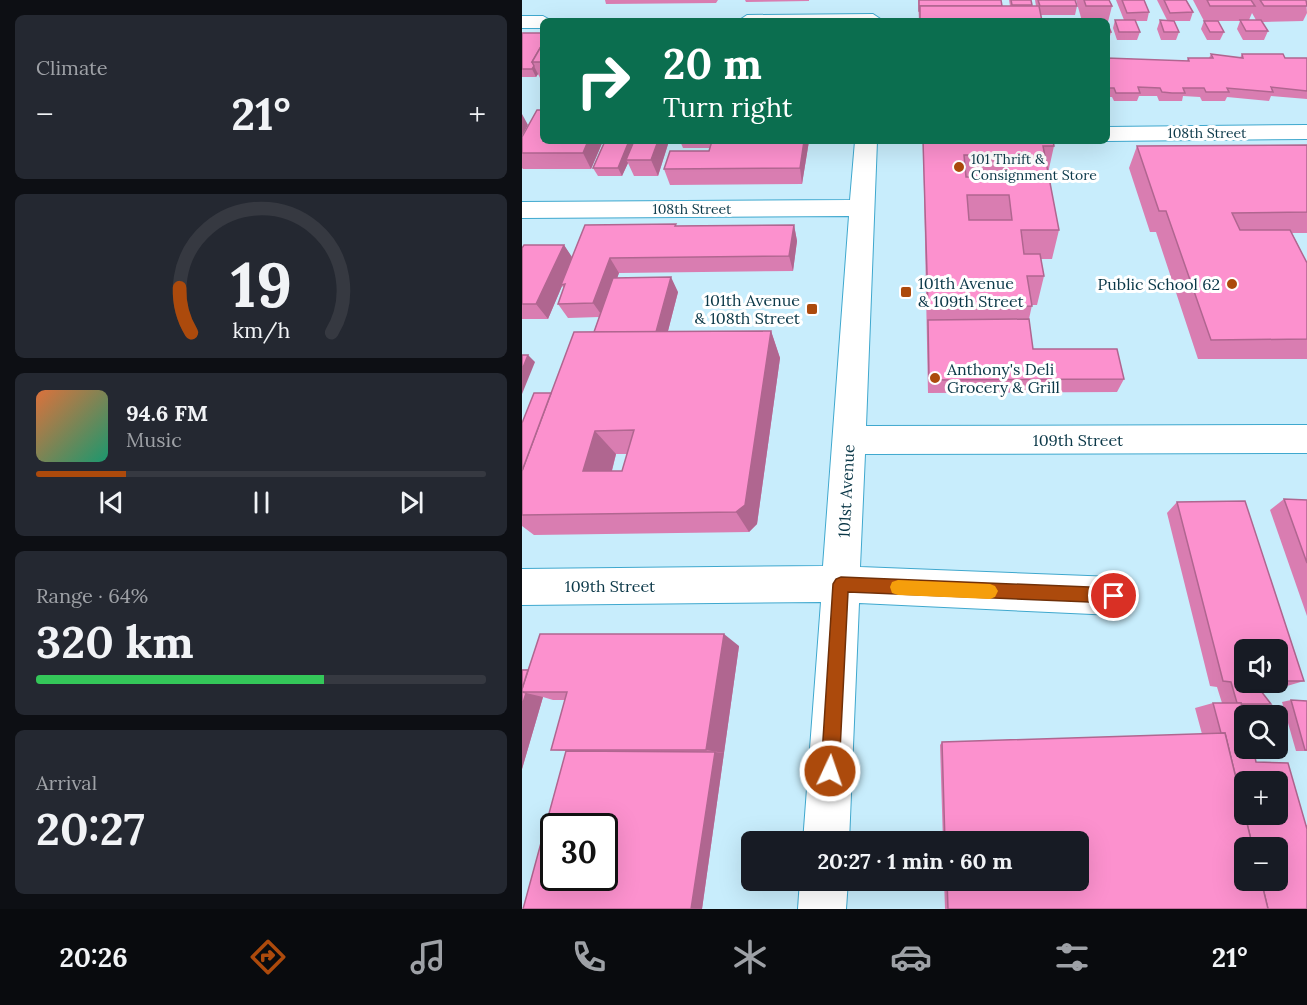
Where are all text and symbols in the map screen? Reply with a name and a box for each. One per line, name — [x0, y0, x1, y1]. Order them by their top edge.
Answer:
text: 20 m — [663, 37, 762, 91]
icon: right — [564, 42, 642, 120]
text: Climate — [36, 55, 108, 80]
text: 21° — [231, 85, 291, 142]
text: Turn right — [663, 90, 792, 124]
text: − — [36, 93, 54, 135]
text: + — [468, 93, 486, 135]
street label: 108th Street — [1168, 124, 1247, 142]
place label: 101 Thrift & Consignment Store — [971, 150, 1097, 184]
marker: 101 Thrift & Consignment Store — [952, 160, 966, 174]
street label: 108th Street — [653, 200, 732, 218]
text: 19 — [230, 244, 292, 324]
place label: 101th Avenue & 109th Street — [918, 273, 1024, 311]
place label: Public School 62 — [1098, 274, 1220, 294]
marker: Public School 62 — [1225, 277, 1239, 291]
marker: 101th Avenue & 109th Street — [899, 285, 913, 299]
place label: 101th Avenue & 108th Street — [695, 290, 801, 328]
marker: 101th Avenue & 108th Street — [805, 302, 819, 316]
text: km/h — [232, 316, 290, 344]
place label: Anthony's Deli Grocery & Grill — [946, 359, 1060, 397]
marker: Anthony's Deli Grocery & Grill — [928, 371, 942, 385]
text: 94.6 FM — [126, 399, 208, 427]
text: Music — [126, 427, 182, 452]
street label: 109th Street — [1033, 430, 1124, 450]
street label: 101st Avenue — [834, 443, 858, 538]
icon: previous — [95, 486, 128, 519]
icon: pause — [245, 486, 278, 519]
icon: next — [395, 486, 428, 519]
pin — [1088, 570, 1139, 621]
street label: 109th Street — [565, 576, 656, 596]
icon: arrive — [1097, 579, 1130, 612]
text: Range · 64% — [36, 583, 148, 608]
text: 320 km — [36, 613, 194, 670]
map controls — [1234, 639, 1288, 891]
button: sound — [1234, 639, 1288, 693]
button: search — [1234, 705, 1288, 759]
position arrow — [798, 739, 862, 803]
text: Arrival — [36, 770, 97, 795]
button: + — [1234, 771, 1288, 825]
text: 20:27 — [36, 800, 145, 857]
speed limit sign: 30 — [540, 813, 618, 891]
button: − — [1234, 837, 1288, 891]
text: 20:27 · 1 min · 60 m — [817, 847, 1013, 875]
icon: directions — [247, 936, 289, 978]
icon: music — [407, 936, 449, 978]
icon: phone — [568, 936, 610, 978]
icon: climate — [729, 936, 771, 978]
icon: car — [890, 936, 932, 978]
icon: filters — [1051, 936, 1093, 978]
text: 20:26 — [59, 940, 128, 974]
text: 21° — [1212, 940, 1247, 974]

